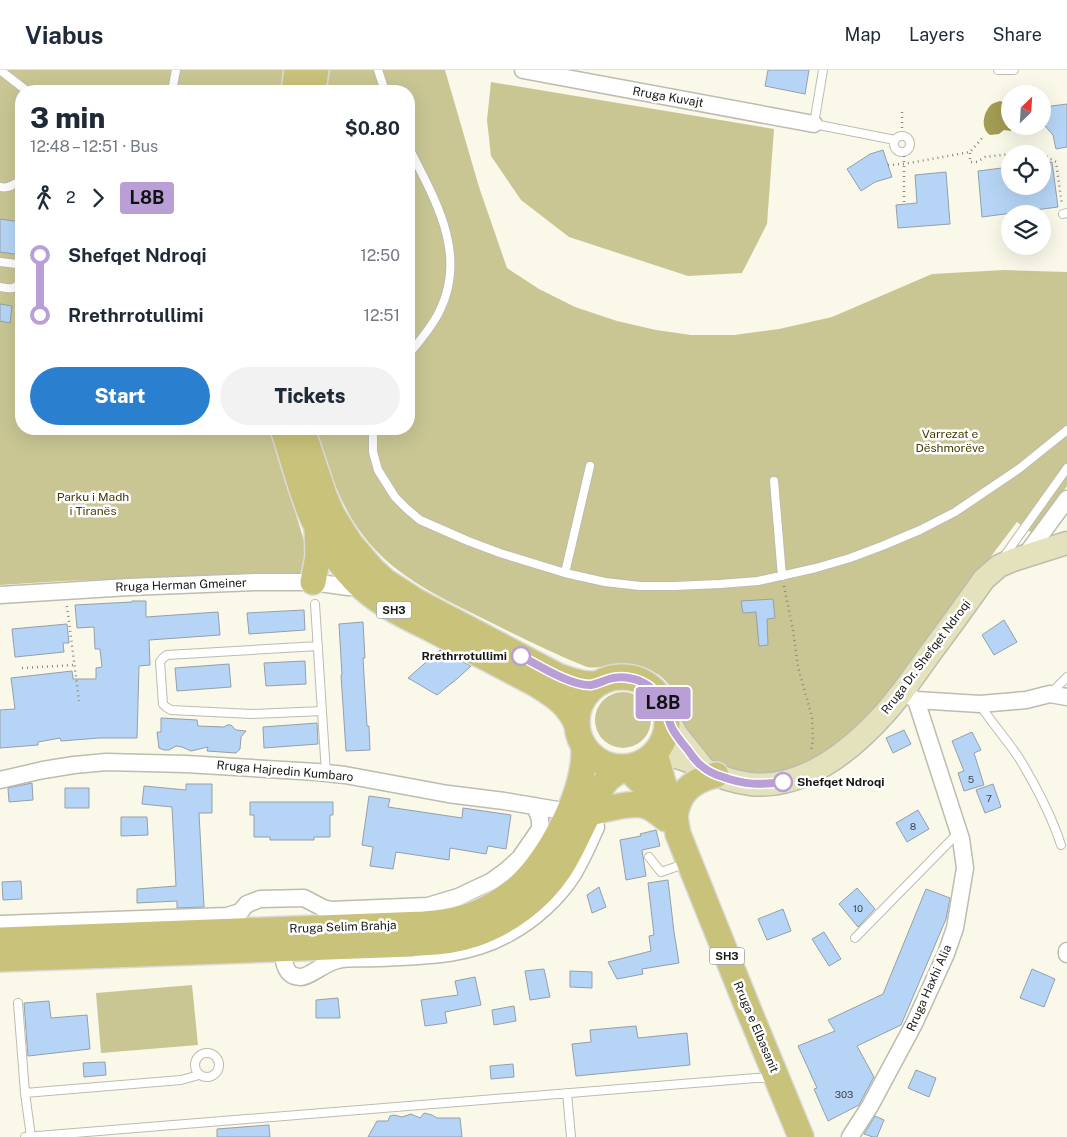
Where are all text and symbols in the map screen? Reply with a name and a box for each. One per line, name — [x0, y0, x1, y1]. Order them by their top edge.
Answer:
text: Viabus — [25, 21, 103, 49]
text: Map — [845, 24, 881, 45]
text: Layers — [909, 24, 965, 45]
text: Share — [993, 24, 1042, 45]
street label: Rruga Kuvajt — [631, 84, 705, 110]
north arrow — [1001, 85, 1051, 135]
map controls — [1001, 85, 1051, 255]
text: 3 min — [30, 101, 105, 134]
text: $0.80 — [345, 117, 400, 139]
text: 12:48 – 12:51 · Bus — [30, 137, 158, 156]
button: locate — [1001, 145, 1051, 195]
icon: walk — [30, 184, 58, 212]
icon: forward — [84, 184, 112, 212]
text: L8B — [130, 187, 164, 208]
text: 2 — [66, 188, 76, 207]
button: layers — [1001, 205, 1051, 255]
text: Shefqet Ndroqi — [68, 244, 207, 266]
text: 12:50 — [360, 246, 400, 265]
text: Rrethrrotullimi — [68, 304, 204, 326]
text: 12:51 — [364, 306, 400, 325]
button: Start — [30, 367, 210, 425]
button: Tickets — [220, 367, 400, 425]
park label: Varrezat e Dëshmorëve — [915, 427, 985, 455]
park label: Parku i Madh i Tiranës — [57, 490, 129, 518]
street label: Rruga Herman Gmeiner — [115, 576, 247, 594]
street label: Rruga Dr. Shefqet Ndroqi — [878, 597, 974, 717]
road number: SH3 — [376, 602, 412, 618]
marker: Rrethrrotullimi — [511, 646, 531, 666]
place label: Rrethrrotullimi — [421, 649, 507, 663]
line badge: L8B — [634, 687, 692, 719]
text: L8B — [646, 692, 680, 713]
street label: Rruga Hajredin Kumbaro — [216, 758, 354, 784]
marker: Shefqet Ndroqi — [773, 772, 793, 792]
house number: 5 — [968, 773, 974, 785]
place label: Shefqet Ndroqi — [797, 775, 885, 789]
house number: 7 — [986, 792, 992, 804]
house number: 8 — [910, 820, 916, 832]
house number: 10 — [853, 902, 863, 914]
street label: Rruga Selim Brahja — [289, 918, 397, 936]
street label: Rruga Haxhi Alia — [904, 942, 954, 1034]
road number: SH3 — [710, 948, 744, 964]
street label: Rruga e Elbasanit — [730, 979, 782, 1075]
house number: 303 — [835, 1088, 853, 1100]

